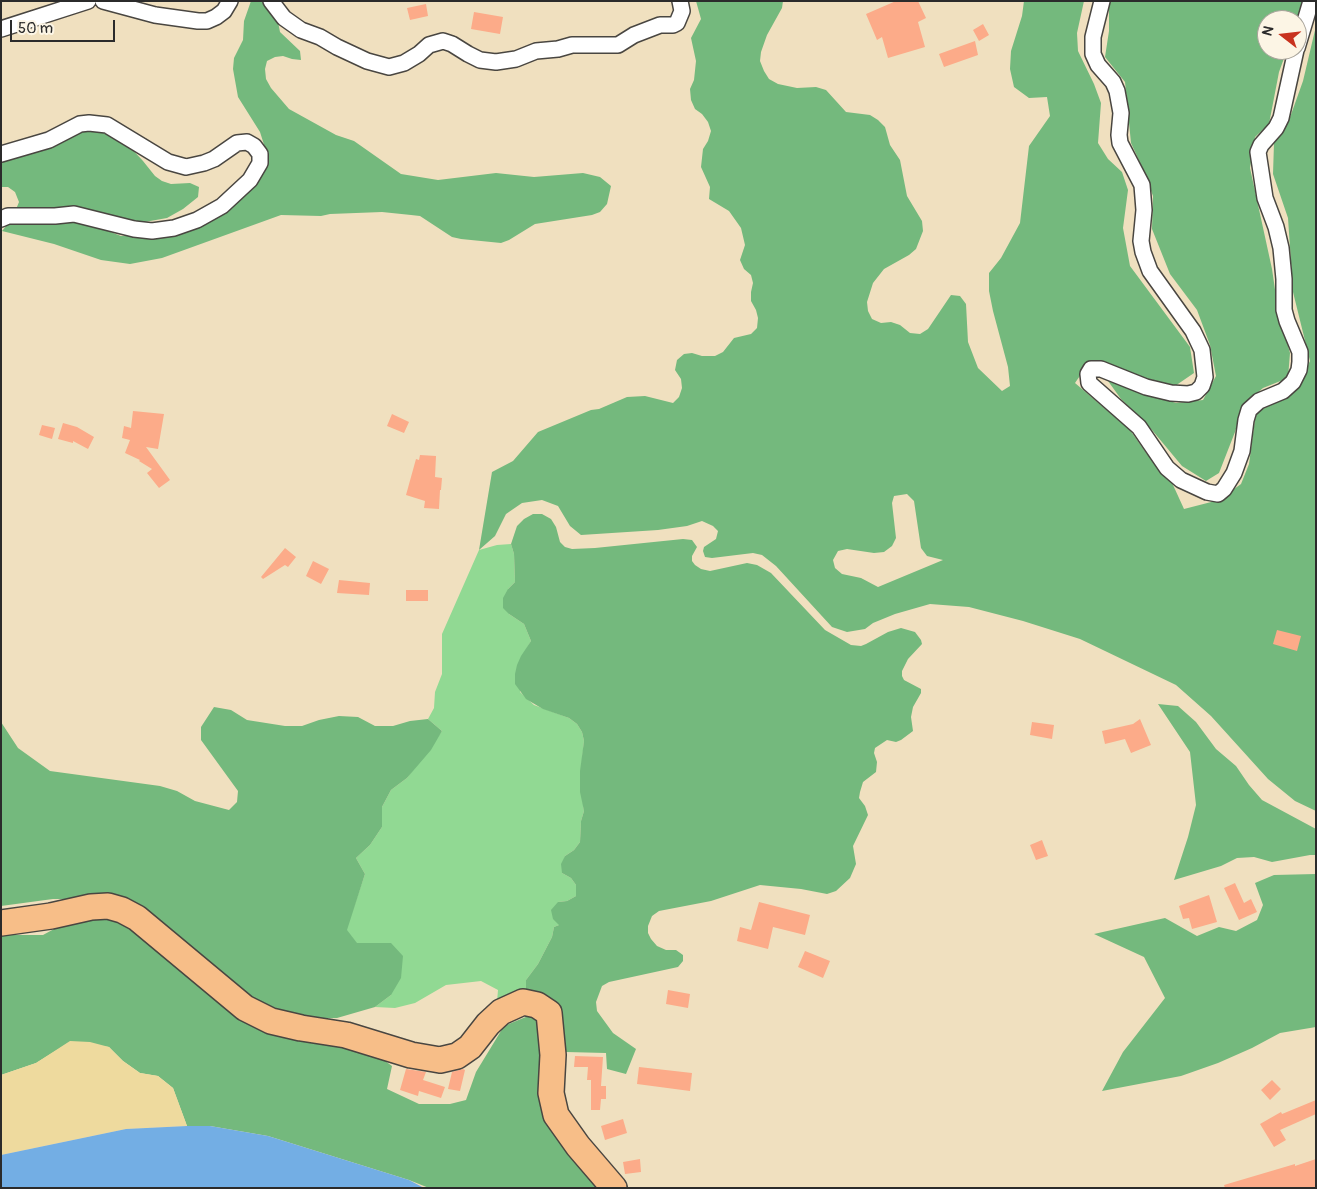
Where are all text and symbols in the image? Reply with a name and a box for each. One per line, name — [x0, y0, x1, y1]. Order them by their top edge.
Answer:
scale bar — [12, 10, 118, 42]
north arrow — [1257, 10, 1307, 60]
text: 50 m — [18, 19, 53, 38]
text: N — [1259, 24, 1278, 38]

